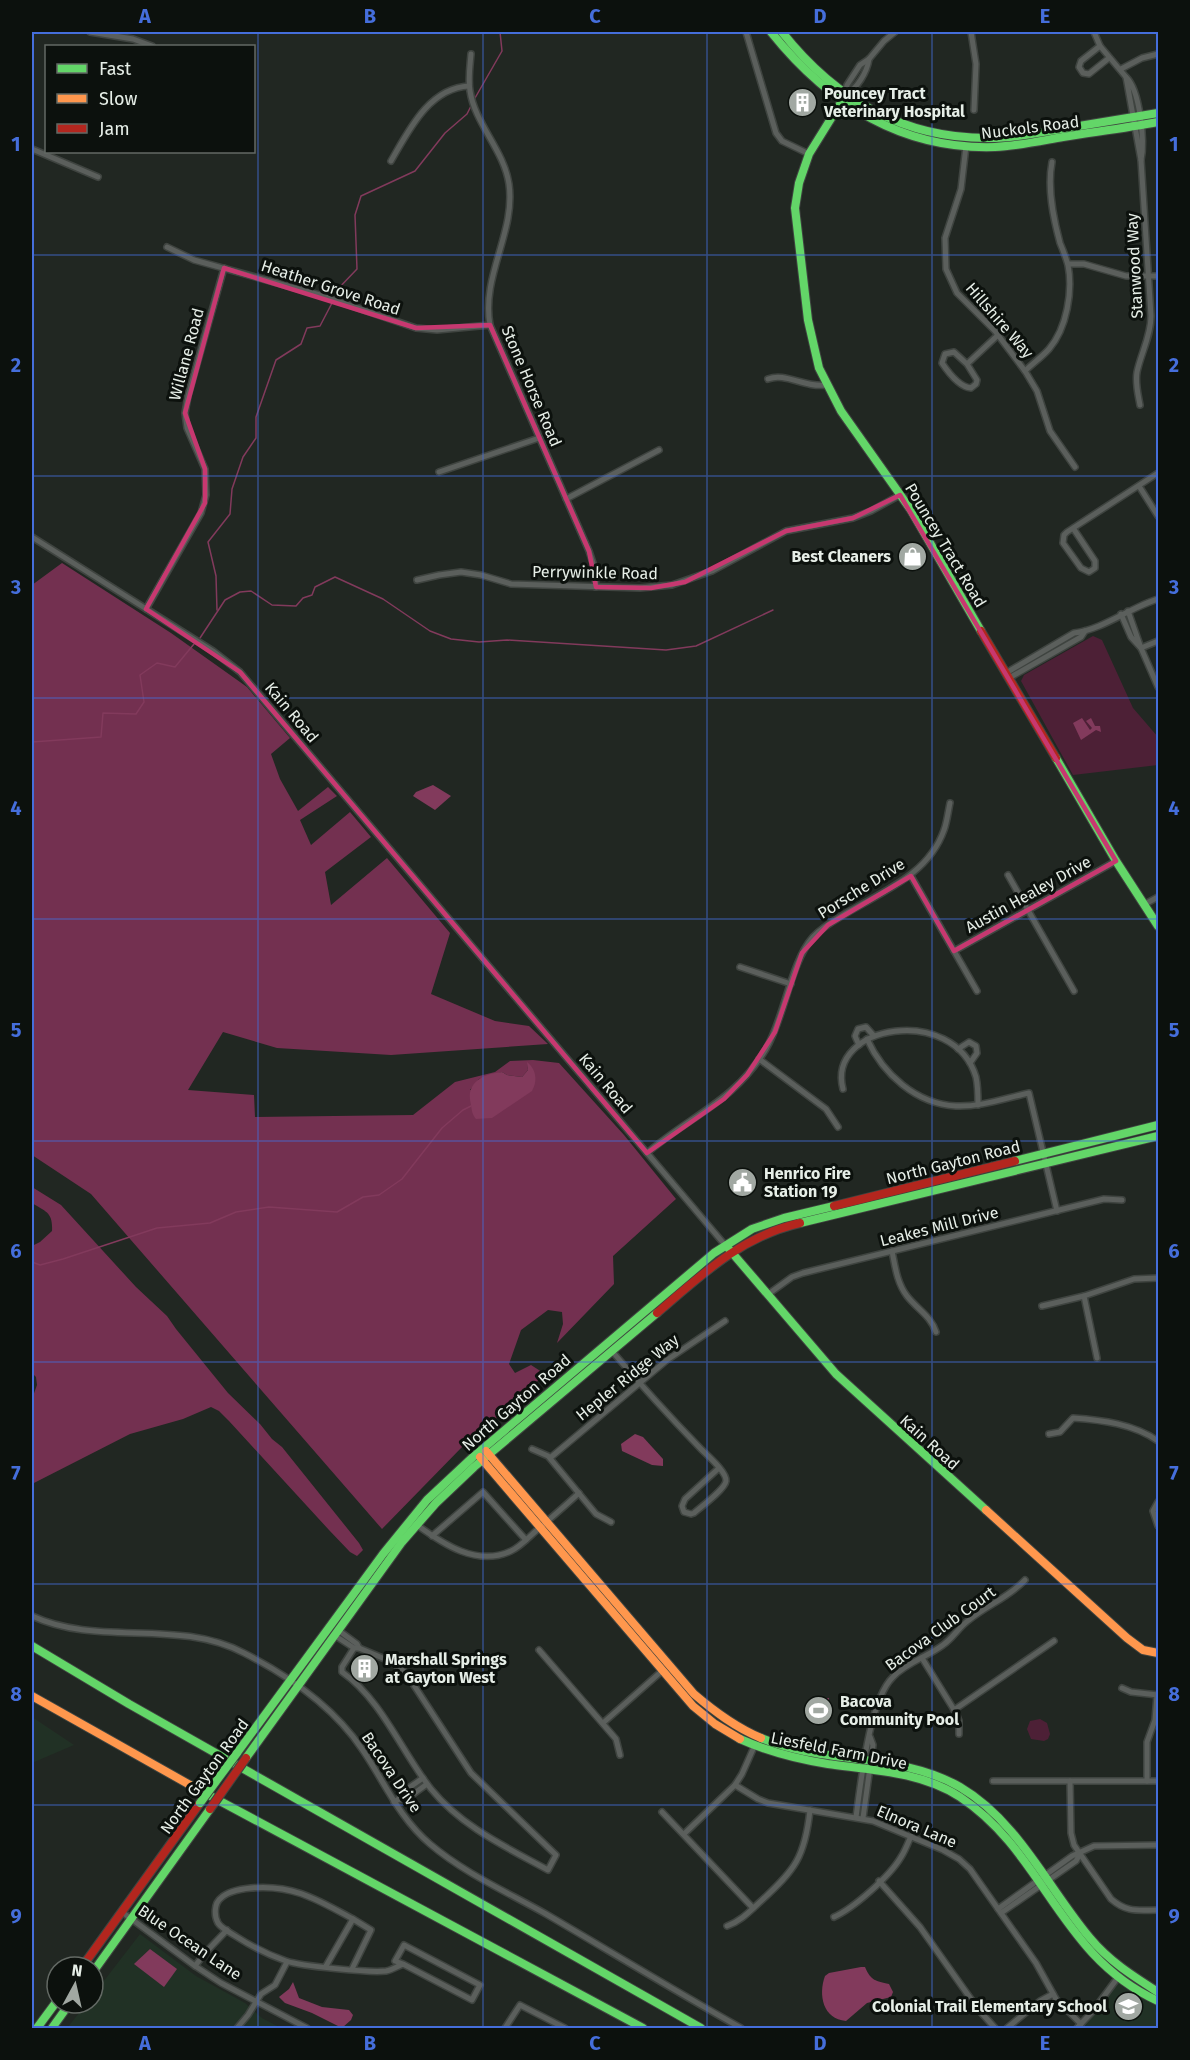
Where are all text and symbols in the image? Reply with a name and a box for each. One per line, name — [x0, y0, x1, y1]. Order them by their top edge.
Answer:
text: A — [138, 4, 152, 28]
text: B — [364, 4, 376, 28]
text: C — [589, 4, 601, 28]
text: D — [813, 4, 827, 28]
text: E — [1040, 4, 1050, 28]
legend — [45, 45, 255, 153]
text: Fast — [99, 58, 132, 80]
place label: Pouncey Tract Veterinary Hospital — [823, 84, 965, 121]
building icon: Pouncey Tract Veterinary Hospital — [787, 86, 819, 118]
text: Slow — [99, 88, 138, 110]
street label: Nuckols Road — [980, 112, 1080, 143]
text: Jam — [99, 118, 130, 140]
text: 1 — [11, 132, 21, 156]
text: 1 — [1169, 132, 1179, 156]
street label: Stanwood Way — [1122, 213, 1147, 319]
street label: Heather Grove Road — [259, 256, 403, 319]
street label: Hillshire Way — [962, 279, 1038, 362]
street label: Willane Road — [165, 306, 208, 402]
street label: Stone Horse Road — [498, 323, 566, 449]
text: 2 — [11, 353, 21, 377]
text: 2 — [1169, 353, 1179, 377]
street label: Pouncey Tract Road — [901, 480, 990, 611]
shop icon: Best Cleaners — [896, 540, 928, 572]
place label: Best Cleaners — [791, 547, 891, 566]
street label: Perrywinkle Road — [532, 562, 658, 583]
text: 3 — [10, 575, 21, 599]
text: 3 — [1168, 575, 1179, 599]
street label: Kain Road — [261, 678, 322, 746]
text: 4 — [10, 796, 22, 820]
text: 4 — [1168, 796, 1180, 820]
street label: Austin Healey Drive — [962, 852, 1094, 937]
street label: Porsche Drive — [814, 854, 908, 923]
text: 5 — [11, 1018, 22, 1042]
text: 5 — [1169, 1018, 1180, 1042]
street label: Kain Road — [575, 1049, 636, 1117]
street label: North Gayton Road — [884, 1137, 1022, 1188]
place label: Henrico Fire Station 19 — [764, 1164, 851, 1201]
public building icon: Henrico Fire Station 19 — [727, 1166, 759, 1198]
street label: Leakes Mill Drive — [878, 1203, 1000, 1250]
text: 6 — [10, 1239, 22, 1263]
text: 6 — [1168, 1239, 1180, 1263]
street label: Hepler Ridge Way — [572, 1330, 683, 1425]
street label: North Gayton Road — [458, 1350, 575, 1455]
street label: Kain Road — [896, 1411, 963, 1474]
text: 7 — [11, 1461, 21, 1485]
text: 7 — [1169, 1461, 1179, 1485]
street label: Bacova Club Court — [882, 1582, 999, 1675]
place label: Marshall Springs at Gayton West — [385, 1650, 507, 1687]
building icon: Marshall Springs at Gayton West — [348, 1652, 380, 1684]
text: 8 — [10, 1682, 22, 1706]
text: 8 — [1168, 1682, 1180, 1706]
place label: Bacova Community Pool — [840, 1692, 959, 1729]
sports icon: Bacova Community Pool — [803, 1694, 835, 1726]
street label: North Gayton Road — [156, 1715, 253, 1838]
street label: Bacova Drive — [358, 1728, 425, 1816]
street label: Liesfeld Farm Drive — [769, 1728, 909, 1773]
street label: Elnora Lane — [874, 1801, 960, 1852]
street label: Blue Ocean Lane — [134, 1901, 245, 1984]
text: 9 — [10, 1904, 22, 1928]
text: 9 — [1168, 1904, 1180, 1928]
north arrow — [45, 1955, 105, 2015]
text: N — [70, 1960, 84, 1981]
school or university icon: Colonial Trail Elementary School — [1112, 1990, 1144, 2022]
place label: Colonial Trail Elementary School — [872, 1997, 1107, 2016]
text: A — [138, 2031, 152, 2055]
text: B — [364, 2031, 376, 2055]
text: C — [589, 2031, 601, 2055]
text: D — [813, 2031, 827, 2055]
text: E — [1040, 2031, 1050, 2055]

